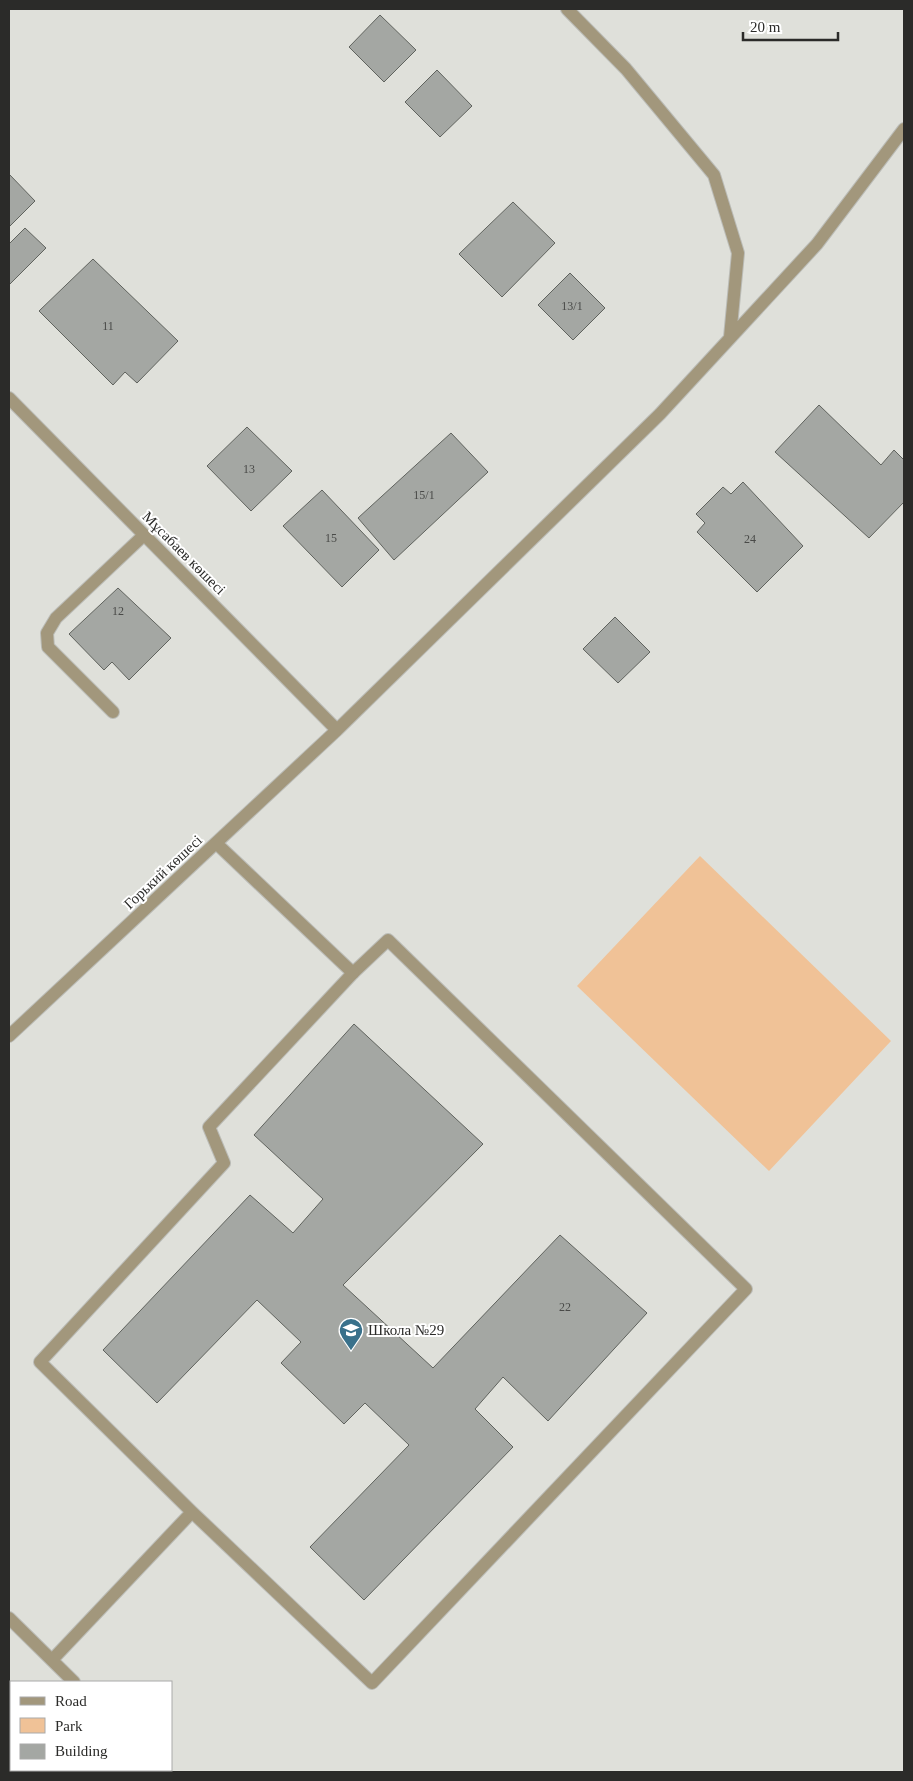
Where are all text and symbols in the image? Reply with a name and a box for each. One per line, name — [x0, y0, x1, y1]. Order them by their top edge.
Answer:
scale bar — [743, 10, 838, 42]
text: 20 m — [750, 19, 781, 35]
house number: 13/1 — [561, 299, 583, 313]
house number: 11 — [102, 319, 114, 333]
house number: 13 — [243, 462, 255, 476]
house number: 15/1 — [413, 488, 435, 502]
street label: Мұсабаев көшесі — [139, 508, 229, 598]
house number: 15 — [325, 531, 337, 545]
house number: 24 — [744, 532, 756, 546]
house number: 12 — [112, 604, 124, 618]
street label: Горький көшесі — [121, 832, 205, 912]
house number: 22 — [559, 1300, 571, 1314]
school or university icon: Школа №29 — [338, 1317, 364, 1351]
place label: Школа №29 — [368, 1322, 444, 1338]
legend — [10, 1681, 172, 1771]
text: Road — [55, 1693, 87, 1709]
text: Park — [55, 1718, 83, 1734]
text: Building — [55, 1743, 108, 1759]

